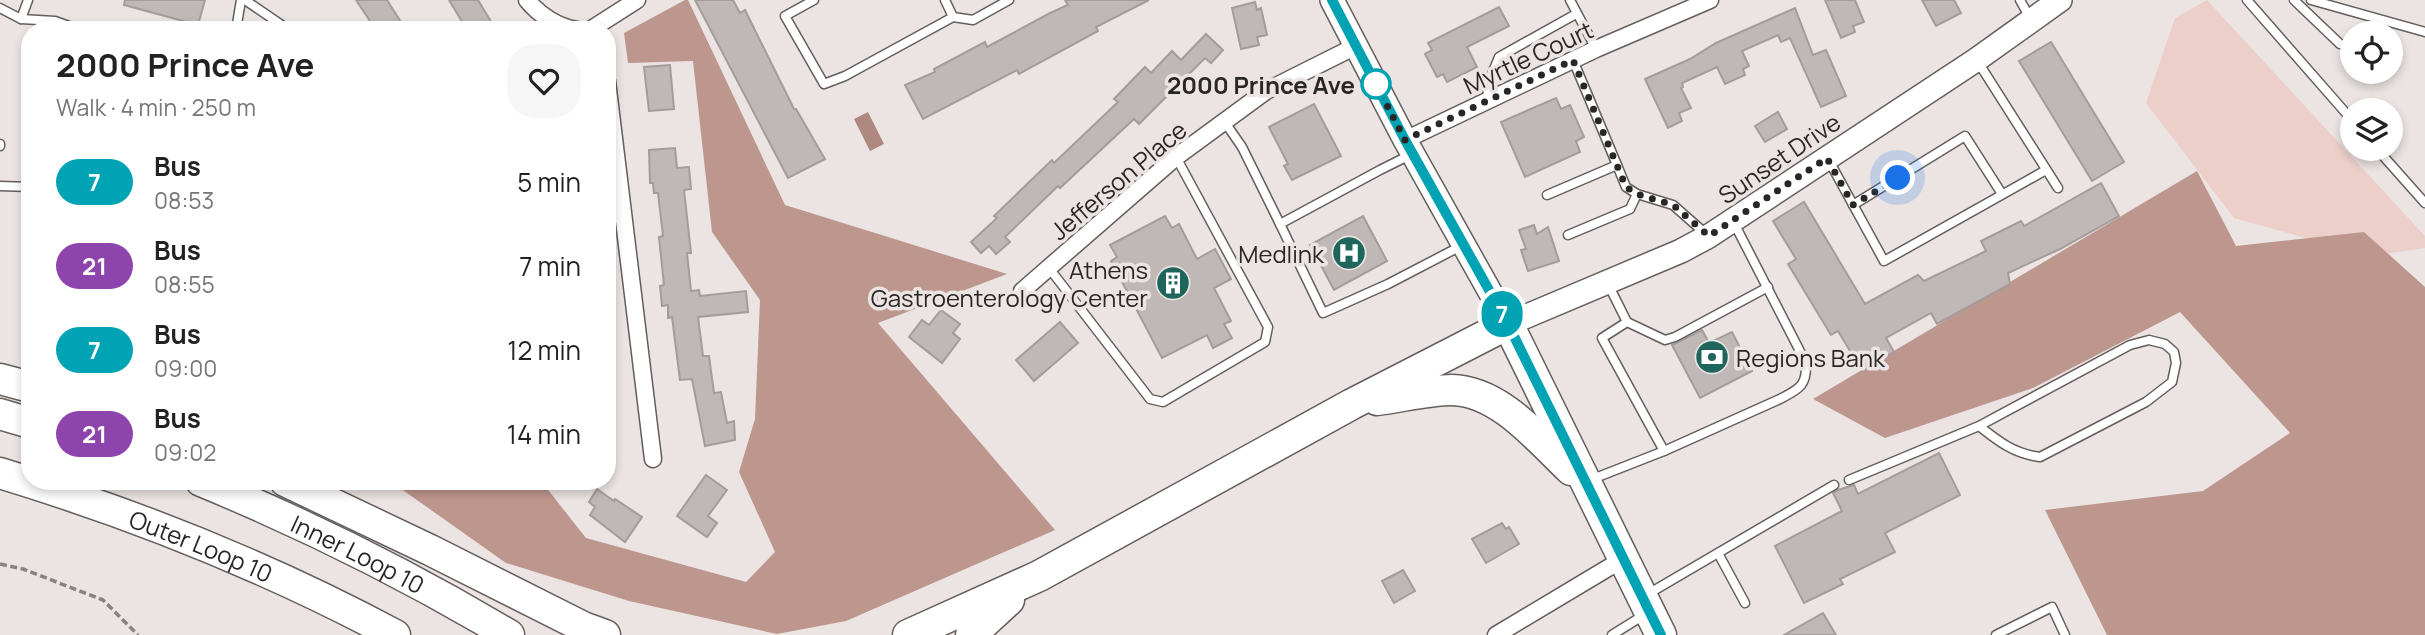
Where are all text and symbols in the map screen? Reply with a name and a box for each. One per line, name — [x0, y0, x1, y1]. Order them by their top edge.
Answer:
street label: Myrtle Court — [1458, 13, 1598, 101]
map controls — [2340, 21, 2403, 161]
button: locate — [2340, 21, 2403, 84]
text: 2000 Prince Ave — [56, 42, 314, 87]
button: heart — [507, 44, 581, 118]
place label: 2000 Prince Ave — [1167, 68, 1355, 101]
marker: 2000 Prince Ave — [1361, 69, 1391, 99]
text: Walk · 4 min · 250 m — [56, 91, 256, 123]
button: layers — [2340, 98, 2403, 161]
street label: Sunset Drive — [1712, 105, 1846, 211]
street label: Jefferson Place — [1043, 113, 1193, 247]
text: Bus — [154, 148, 201, 184]
your location — [1880, 160, 1915, 195]
text: 5 min — [517, 164, 581, 200]
text: 7 — [88, 165, 101, 198]
text: 08:53 — [154, 184, 214, 216]
text: Bus — [154, 232, 201, 268]
hospital icon: Medlink — [1330, 234, 1368, 272]
place label: Medlink — [1238, 237, 1325, 270]
text: 7 min — [519, 248, 581, 284]
text: 21 — [82, 249, 107, 282]
place label: Athens Gastroenterology Center — [871, 253, 1148, 314]
building icon: Athens Gastroenterology Center — [1154, 264, 1192, 302]
text: 08:55 — [154, 268, 215, 300]
line badge: 7 — [1479, 291, 1525, 337]
text: 7 — [1496, 297, 1508, 330]
text: Bus — [154, 316, 201, 352]
text: 12 min — [507, 332, 581, 368]
text: 7 — [88, 333, 101, 366]
bank icon: Regions Bank — [1693, 338, 1731, 376]
place label: Regions Bank — [1736, 341, 1886, 374]
text: 09:00 — [154, 352, 217, 384]
text: Bus — [154, 400, 201, 436]
text: 14 min — [507, 416, 581, 452]
text: 21 — [82, 417, 107, 450]
text: 09:02 — [154, 436, 216, 468]
street label: Outer Loop 10 — [125, 501, 278, 589]
street label: Inner Loop 10 — [286, 506, 431, 601]

